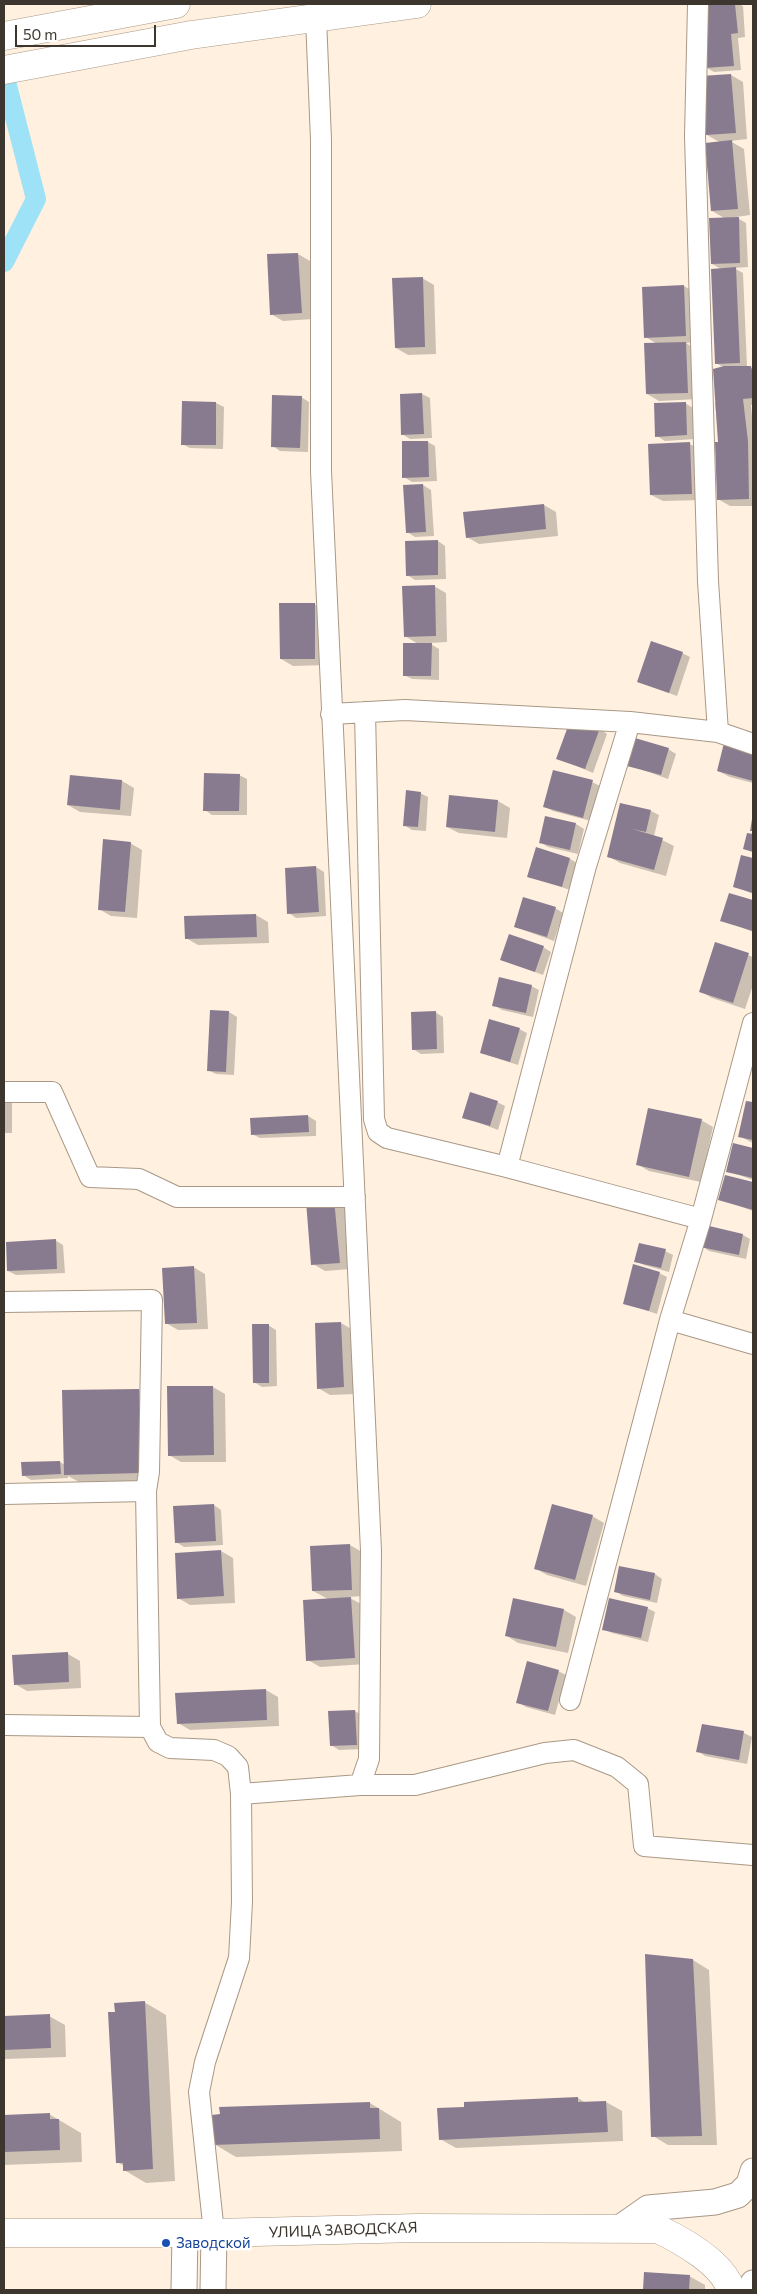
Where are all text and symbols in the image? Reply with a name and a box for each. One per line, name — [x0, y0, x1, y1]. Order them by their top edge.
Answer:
scale bar — [18, 15, 159, 47]
text: 50 m — [23, 25, 57, 43]
street label: УЛИЦА ЗАВОДСКАЯ — [268, 2218, 418, 2242]
place label: Заводской — [176, 2234, 251, 2252]
marker: Заводской — [160, 2237, 172, 2249]

